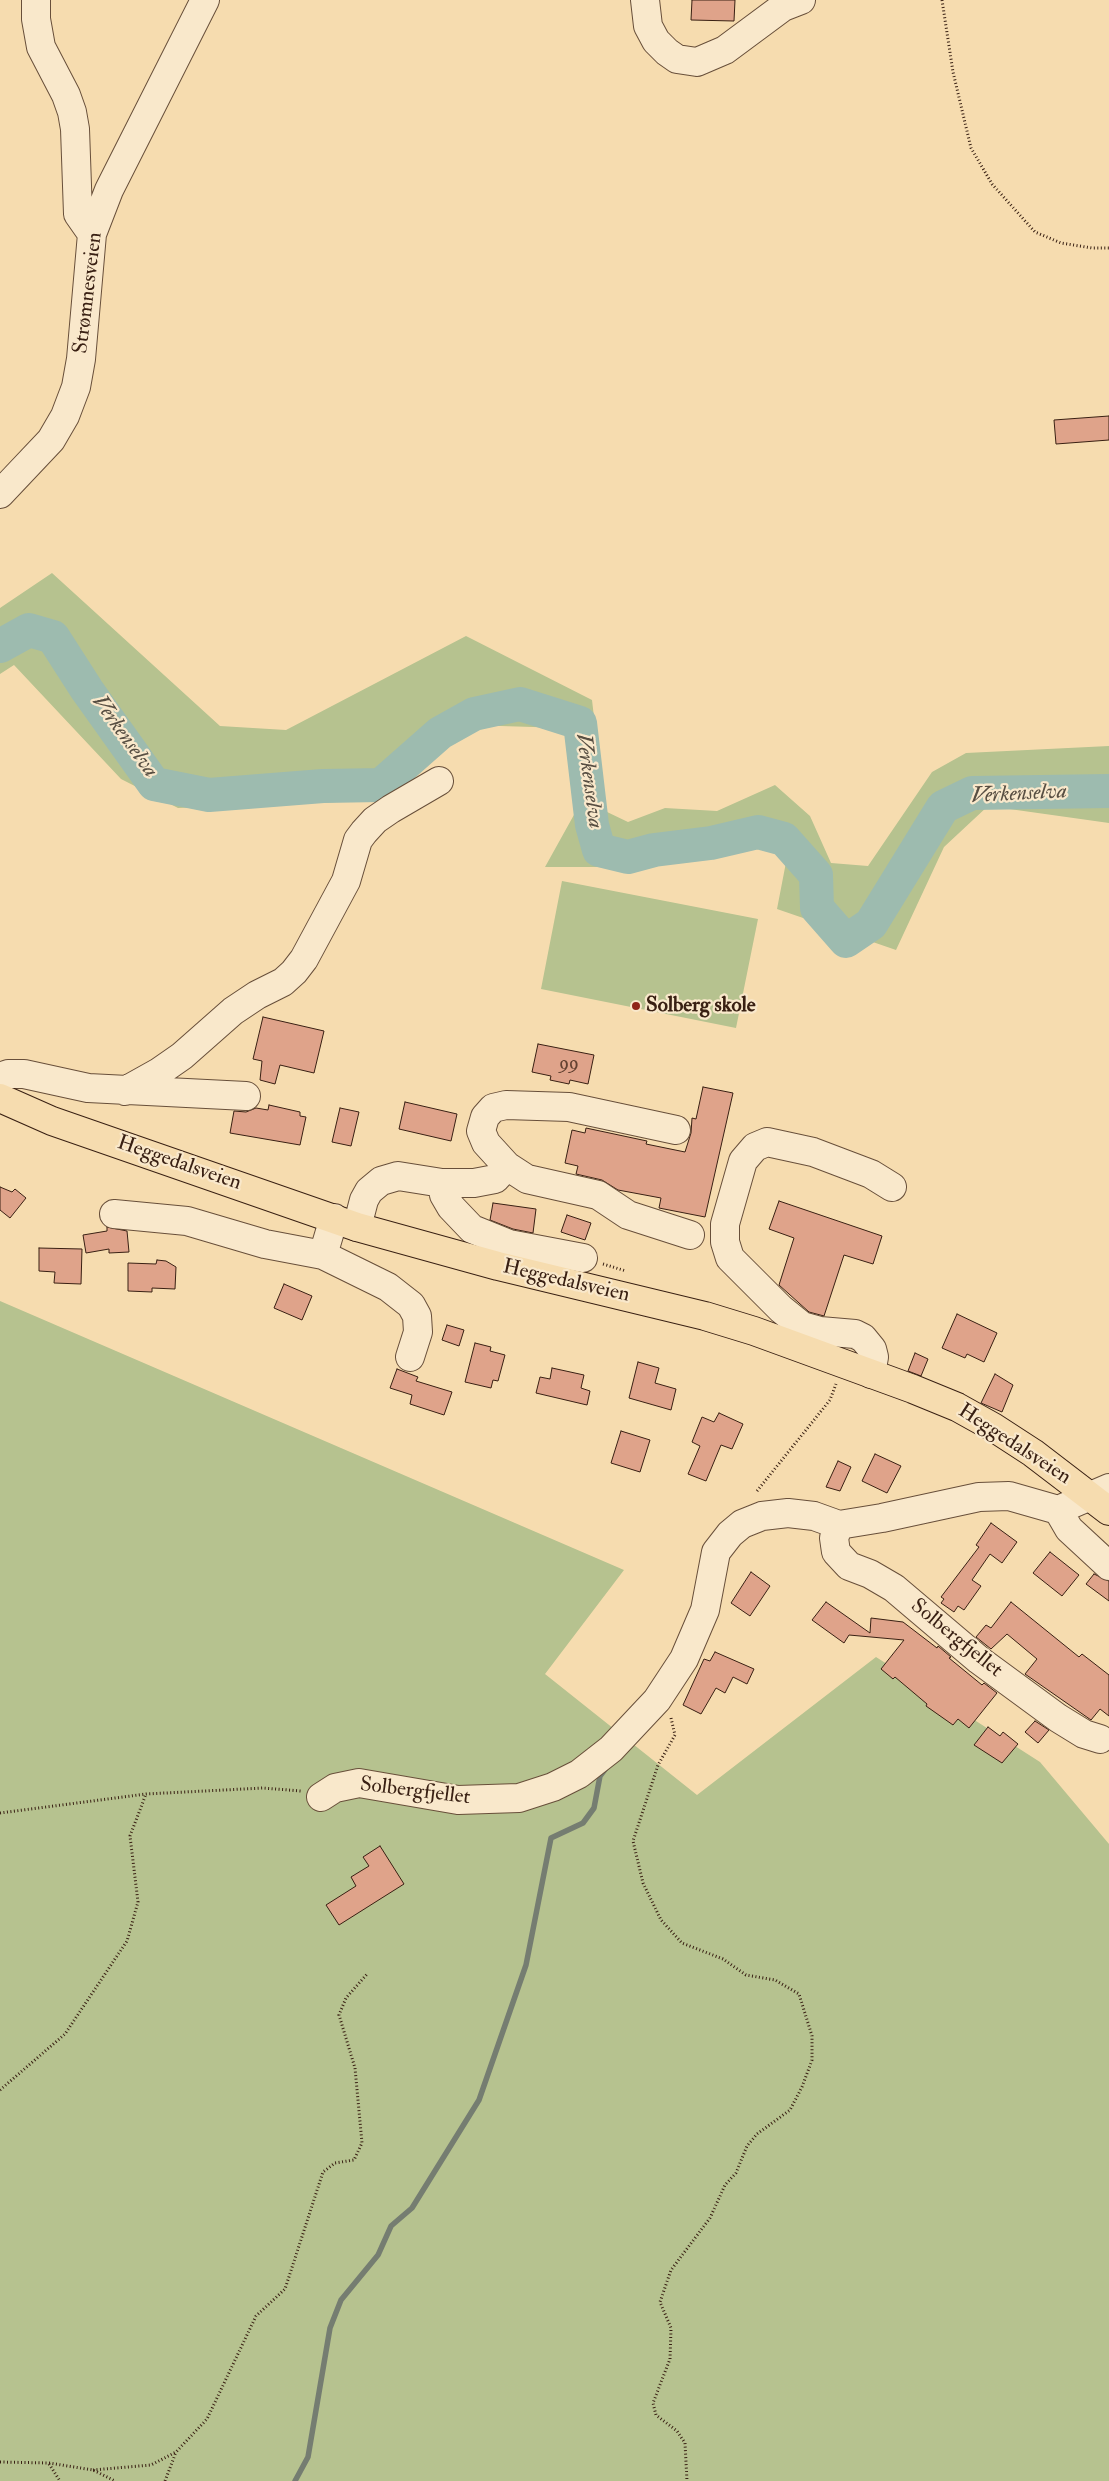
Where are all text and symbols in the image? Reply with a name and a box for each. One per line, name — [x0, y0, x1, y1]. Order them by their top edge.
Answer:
street label: Strømnesveien — [69, 231, 109, 355]
water label: Verkenselva — [85, 690, 163, 784]
water label: Verkenselva — [568, 732, 608, 830]
water label: Verkenselva — [970, 779, 1068, 811]
place label: Solberg skole — [646, 993, 756, 1019]
marker: Solberg skole — [630, 1000, 642, 1012]
house number: 99 — [559, 1054, 579, 1076]
street label: Heggedalsveien — [114, 1131, 244, 1197]
street label: Heggedalsveien — [500, 1255, 632, 1309]
street label: Heggedalsveien — [953, 1399, 1075, 1491]
street label: Solbergfjellet — [905, 1594, 1007, 1684]
street label: Solbergfjellet — [358, 1773, 472, 1811]

